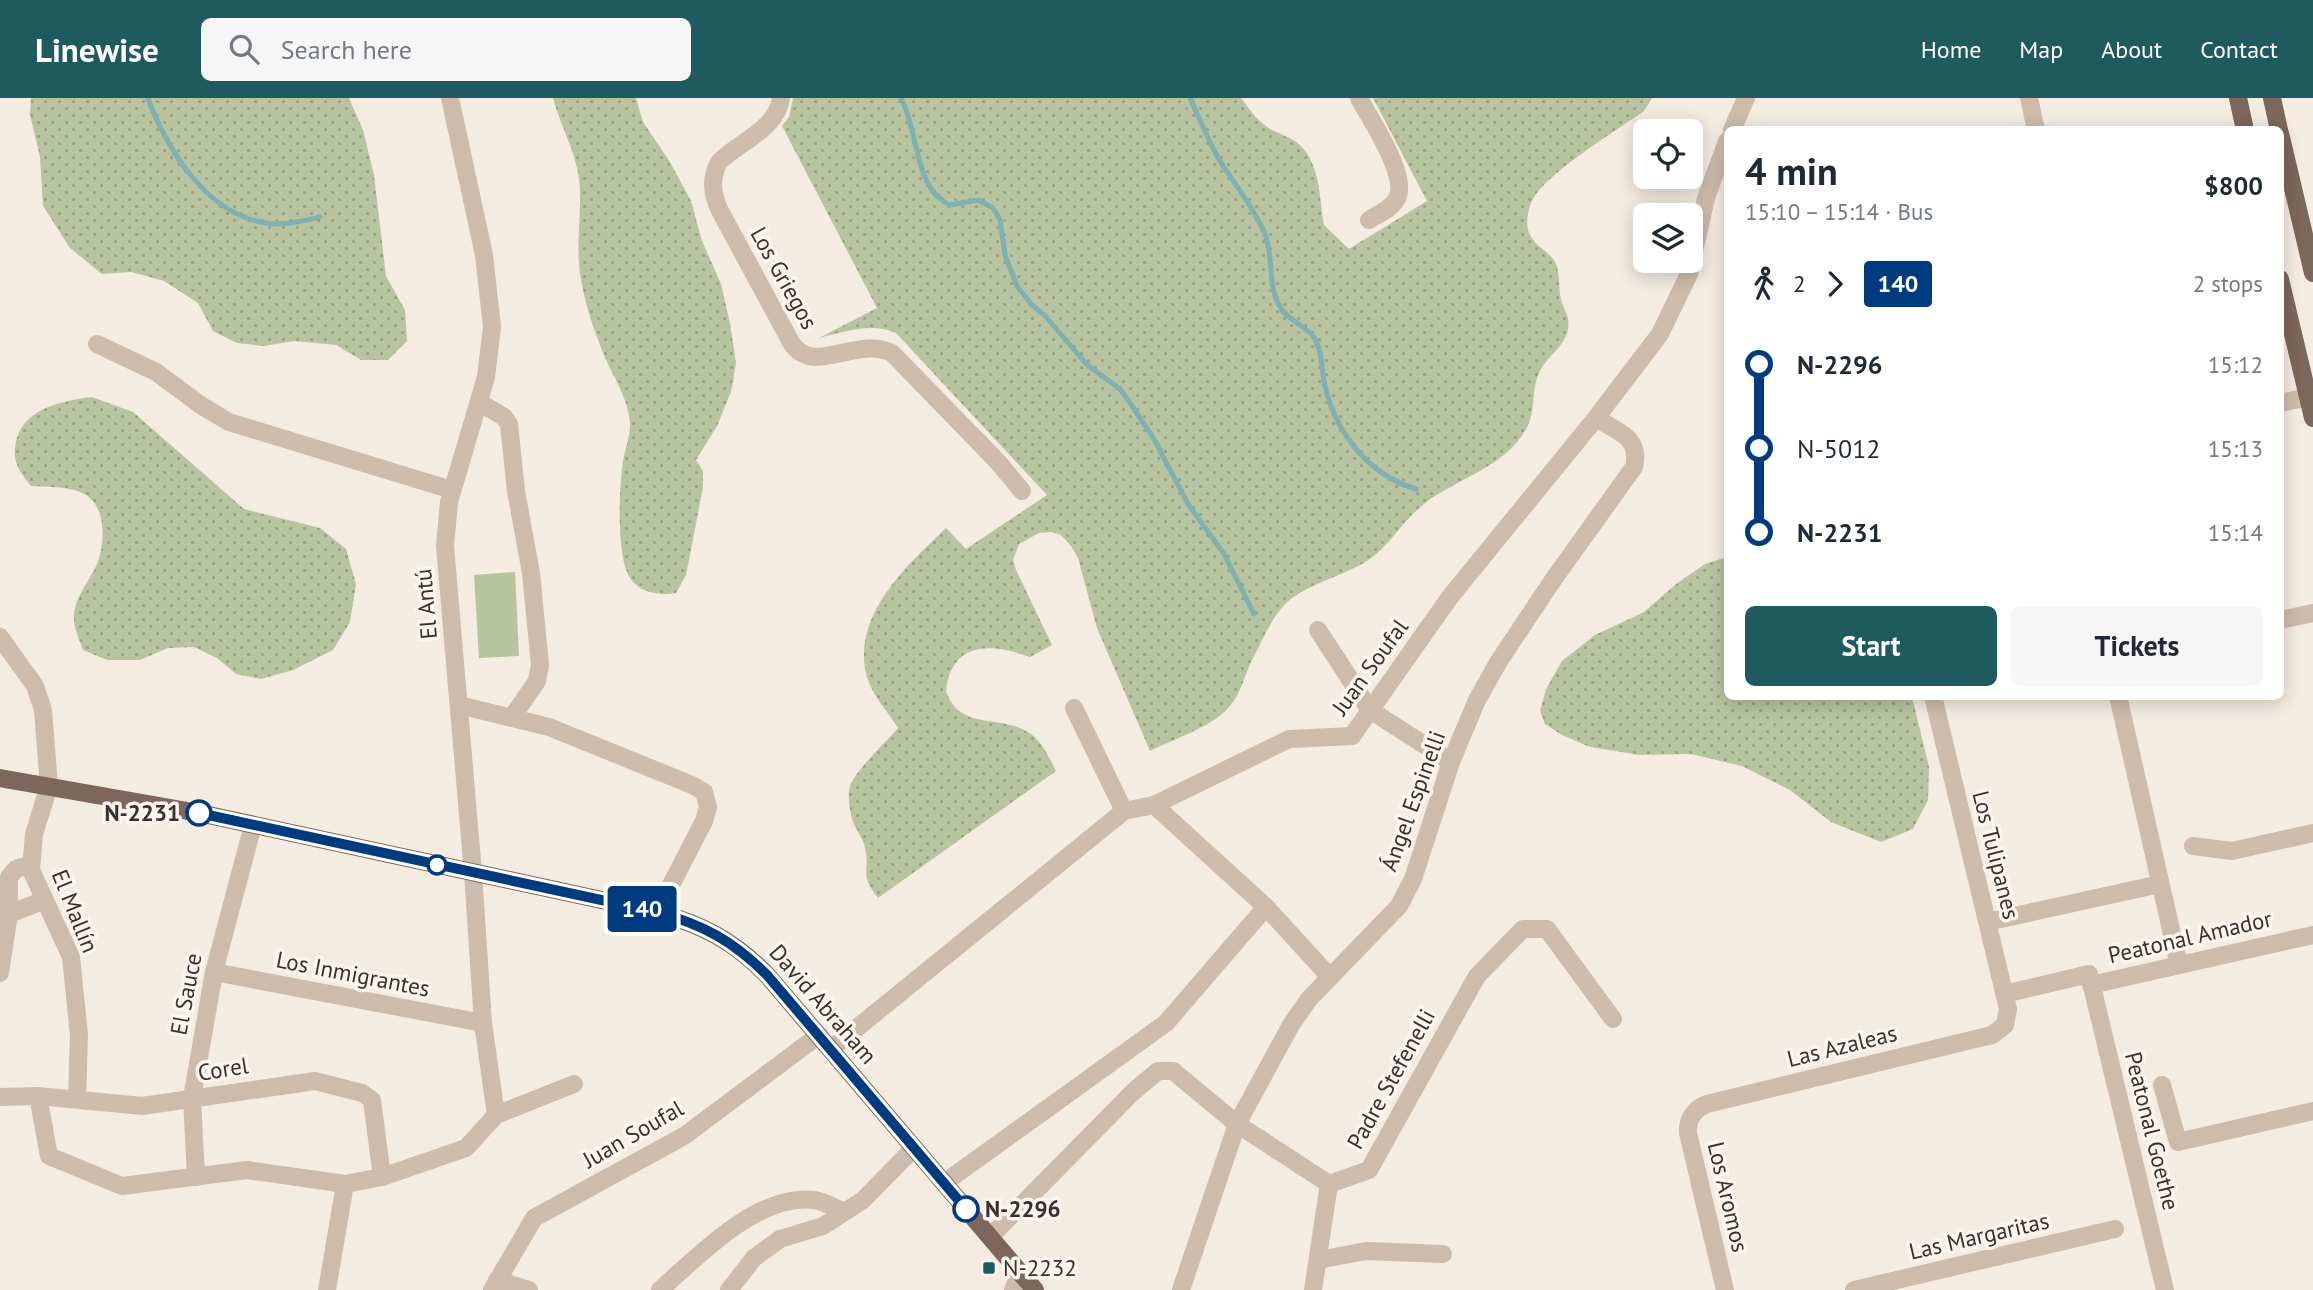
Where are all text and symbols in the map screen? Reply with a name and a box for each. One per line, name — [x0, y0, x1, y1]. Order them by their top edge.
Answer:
search box — [201, 18, 691, 81]
text: Linewise — [35, 28, 159, 71]
icon: search — [225, 30, 263, 68]
text: Search here — [281, 33, 412, 66]
text: Home — [1921, 34, 1981, 65]
text: Map — [2019, 34, 2063, 65]
text: About — [2101, 34, 2162, 65]
text: Contact — [2200, 34, 2278, 65]
map controls — [1633, 119, 1703, 273]
button: locate — [1633, 119, 1703, 189]
text: 4 min — [1745, 146, 1838, 195]
text: $800 — [2204, 169, 2263, 202]
text: 15:10 – 15:14 · Bus — [1745, 197, 1933, 226]
button: layers — [1633, 203, 1703, 273]
street label: Los Griegos — [744, 222, 824, 334]
icon: walk — [1745, 265, 1783, 303]
icon: forward — [1816, 265, 1854, 303]
text: 140 — [1878, 268, 1918, 299]
text: 2 — [1793, 269, 1806, 298]
text: 2 stops — [2193, 269, 2263, 298]
text: N-2296 — [1797, 348, 1882, 381]
text: 15:12 — [2208, 350, 2263, 379]
text: N-5012 — [1797, 432, 1881, 465]
text: 15:13 — [2208, 434, 2263, 463]
text: N-2231 — [1797, 516, 1882, 549]
text: 15:14 — [2208, 518, 2263, 547]
street label: El Antú — [408, 568, 443, 641]
button: Start — [1745, 606, 1997, 686]
button: Tickets — [2011, 606, 2263, 686]
street label: Juan Soufal — [1324, 613, 1414, 721]
street label: Ángel Espinelli — [1374, 727, 1451, 875]
street label: Los Tulipanes — [1967, 788, 2026, 922]
place label: N-2231 — [104, 798, 180, 827]
marker: N-2231 — [186, 800, 212, 826]
unlabelled marker — [427, 855, 447, 875]
street label: El Mallín — [46, 865, 105, 957]
line badge: 140 — [602, 886, 682, 932]
text: 140 — [622, 893, 662, 924]
street label: Peatonal Amador — [2105, 904, 2275, 969]
street label: David Abraham — [763, 938, 883, 1070]
street label: Los Inmigrantes — [274, 944, 432, 1003]
street label: El Sauce — [163, 951, 208, 1037]
street label: Padre Stefenelli — [1340, 1004, 1441, 1154]
street label: Las Azaleas — [1784, 1018, 1900, 1073]
street label: Peatonal Goethe — [2119, 1049, 2186, 1213]
street label: Corel — [196, 1050, 251, 1087]
street label: Juan Soufal — [576, 1093, 689, 1175]
street label: Los Aromos — [1702, 1139, 1755, 1255]
place label: N-2296 — [985, 1194, 1061, 1223]
marker: N-2296 — [953, 1196, 979, 1222]
street label: Las Margaritas — [1906, 1205, 2052, 1266]
place label: N-2232 — [1003, 1253, 1077, 1282]
marker: N-2232 — [981, 1260, 997, 1276]

